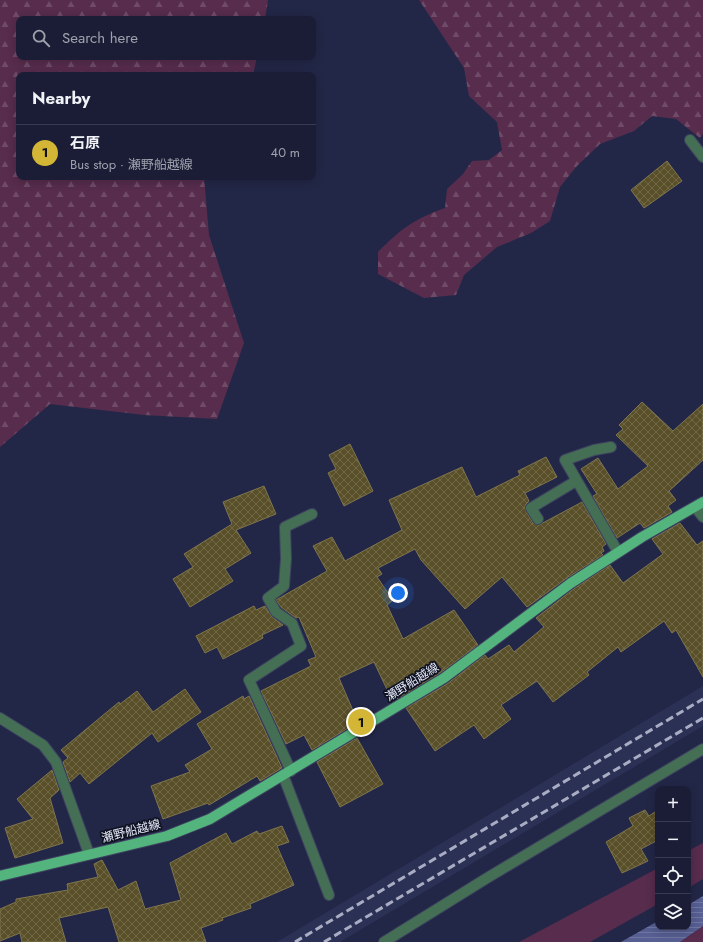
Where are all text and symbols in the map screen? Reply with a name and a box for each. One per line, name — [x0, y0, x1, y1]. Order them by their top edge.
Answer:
search box — [16, 16, 316, 60]
icon: search — [30, 27, 52, 49]
text: Search here — [62, 27, 138, 49]
text: Nearby — [32, 86, 90, 110]
text: 石原 — [70, 132, 100, 154]
text: 1 — [42, 143, 48, 162]
text: 40 m — [271, 143, 300, 162]
text: Bus stop · 瀬野船越線 — [70, 155, 193, 174]
your location — [388, 583, 408, 603]
street label: 瀬野船越線 — [382, 658, 442, 706]
pin: 1 — [348, 707, 374, 737]
map controls — [655, 786, 691, 930]
button: + — [655, 786, 691, 822]
street label: 瀬野船越線 — [100, 815, 162, 847]
button: − — [655, 822, 691, 858]
button: locate — [655, 858, 691, 894]
button: layers — [655, 894, 691, 930]

